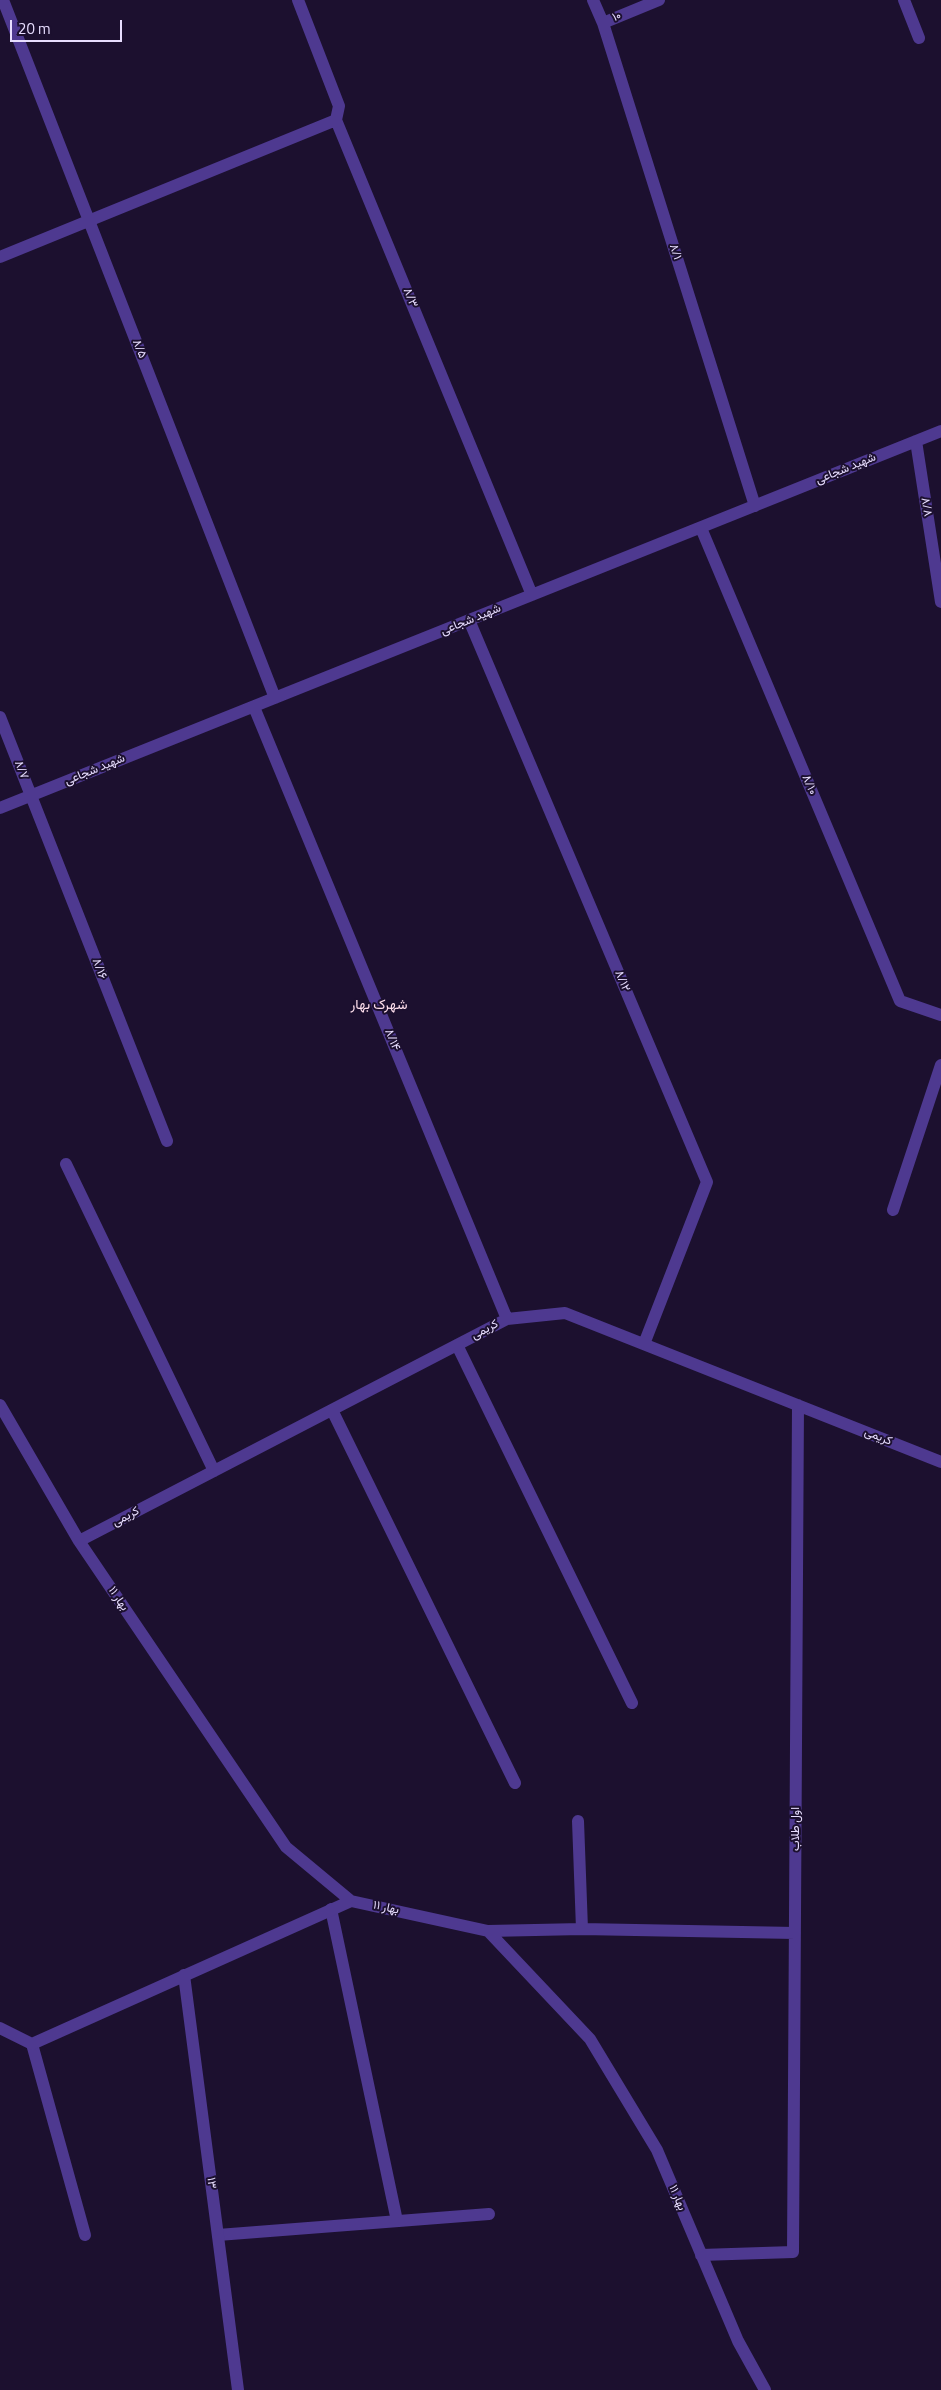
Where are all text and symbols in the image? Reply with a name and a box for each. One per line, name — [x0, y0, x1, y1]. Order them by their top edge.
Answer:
street label: ۱۰ — [610, 9, 624, 25]
scale bar — [12, 10, 125, 42]
text: 20 m — [18, 17, 51, 40]
street label: ۸/۱ — [666, 242, 684, 262]
street label: ۸/۳ — [400, 286, 420, 310]
street label: ۸/۵ — [129, 338, 149, 360]
street label: شهید شجاعی — [814, 450, 878, 488]
street label: ۸/۸ — [917, 496, 935, 518]
street label: شهید شجاعی — [439, 601, 503, 639]
street label: شهید شجاعی — [63, 751, 127, 789]
street label: ۸/۷ — [11, 759, 31, 781]
street label: ۸/۱۰ — [798, 773, 820, 797]
street label: ۸/۱۶ — [88, 956, 110, 982]
street label: ۸/۱۲ — [611, 968, 633, 994]
district label: شهرک بهار — [350, 998, 408, 1014]
street label: ۸/۱۴ — [381, 1027, 403, 1053]
street label: کریمی — [469, 1317, 501, 1343]
street label: کریمی — [862, 1425, 894, 1449]
street label: کریمی — [110, 1504, 142, 1530]
street label: بهار ۱۱ — [105, 1584, 131, 1614]
street label: اول طلاب — [789, 1807, 803, 1851]
street label: بهار ۱۱ — [372, 1898, 400, 1918]
street label: ۱۳ — [203, 2176, 219, 2190]
street label: بهار ۱۱ — [665, 2183, 689, 2213]

